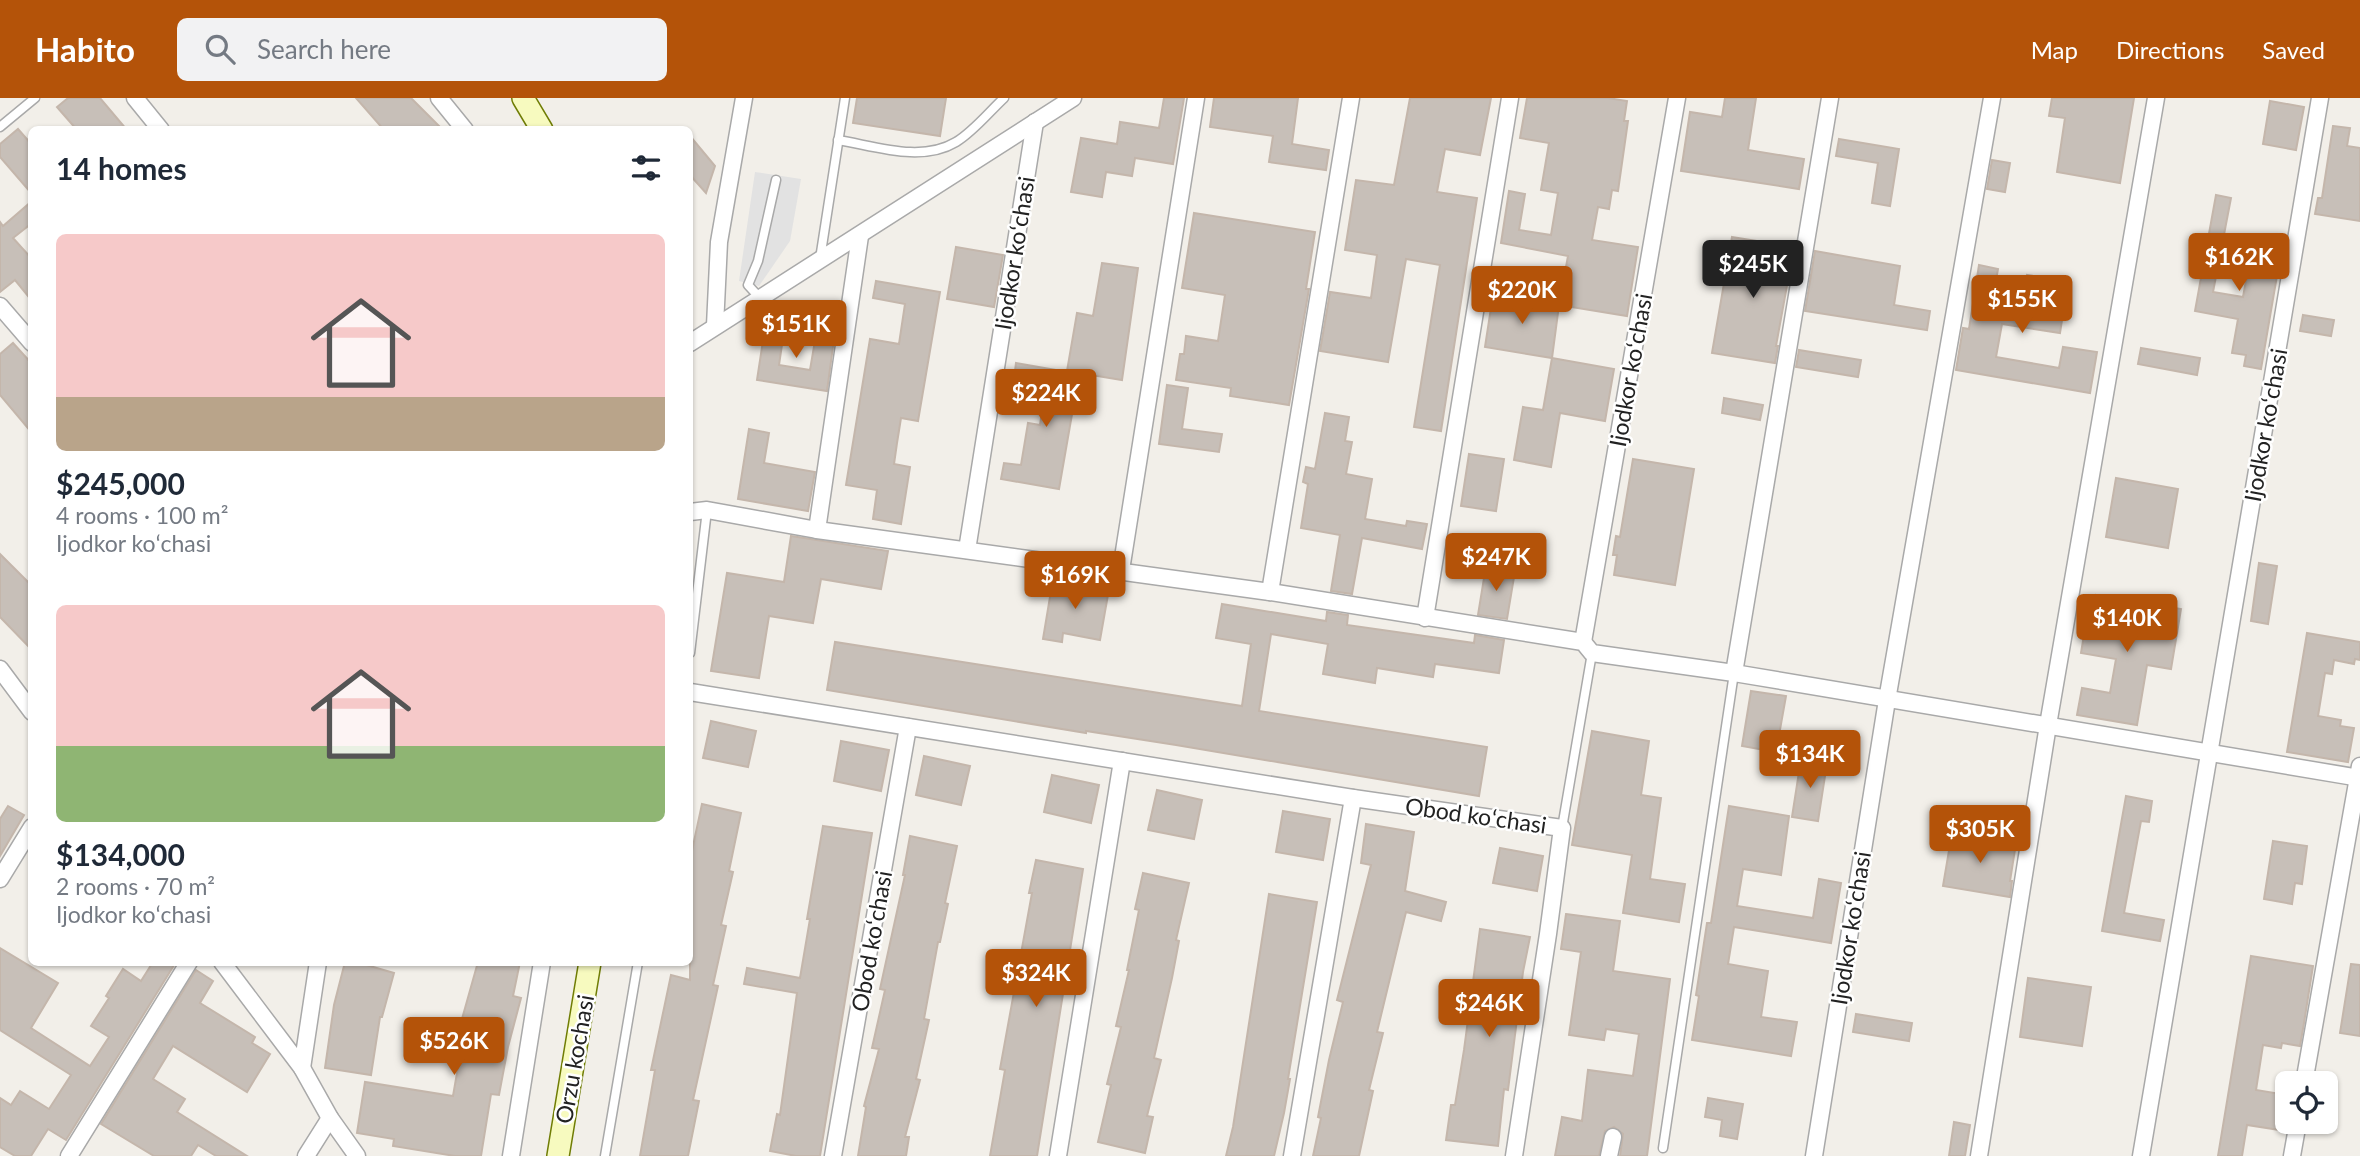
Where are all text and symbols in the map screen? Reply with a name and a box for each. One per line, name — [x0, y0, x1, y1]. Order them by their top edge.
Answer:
search box — [177, 18, 667, 81]
text: Habito — [35, 29, 135, 69]
icon: search — [201, 30, 239, 68]
text: Search here — [257, 33, 391, 65]
text: Map — [2031, 35, 2078, 64]
text: Directions — [2116, 35, 2224, 64]
text: Saved — [2262, 35, 2325, 64]
icon: filters — [627, 149, 665, 187]
text: 14 homes — [56, 150, 187, 186]
street label: Ijodkor koʻchasi — [988, 174, 1040, 332]
pin: $162K — [2190, 234, 2288, 293]
pin: $245K — [1704, 240, 1802, 300]
text: $162K — [2204, 242, 2274, 270]
text: $245K — [1718, 249, 1788, 277]
pin: $220K — [1473, 266, 1571, 326]
text: $220K — [1487, 275, 1557, 303]
pin: $155K — [1973, 275, 2071, 335]
icon: home — [298, 280, 424, 406]
text: $155K — [1987, 284, 2057, 312]
street label: Ijodkor koʻchasi — [1603, 291, 1657, 449]
pin: $151K — [747, 300, 845, 360]
text: $151K — [761, 309, 831, 337]
street label: Ijodkor koʻchasi — [2238, 346, 2292, 504]
pin: $224K — [997, 370, 1095, 429]
text: $224K — [1011, 378, 1081, 406]
text: $245,000 — [56, 465, 185, 501]
text: 4 rooms · 100 m² — [56, 501, 228, 529]
text: Ijodkor koʻchasi — [56, 529, 211, 557]
pin: $247K — [1447, 533, 1545, 593]
text: $247K — [1461, 542, 1531, 570]
pin: $169K — [1026, 552, 1124, 611]
text: $169K — [1040, 560, 1110, 588]
pin: $140K — [2078, 594, 2176, 654]
text: $140K — [2092, 603, 2162, 631]
icon: home — [298, 651, 424, 777]
pin: $134K — [1761, 730, 1859, 790]
text: $134K — [1775, 739, 1845, 767]
street label: Obod koʻchasi — [1403, 791, 1549, 839]
pin: $305K — [1931, 806, 2029, 865]
text: $305K — [1945, 814, 2015, 842]
text: $134,000 — [56, 836, 185, 872]
street label: Ijodkor koʻchasi — [1824, 849, 1876, 1007]
street label: Obod koʻchasi — [845, 868, 897, 1014]
text: 2 rooms · 70 m² — [56, 872, 215, 900]
text: Ijodkor koʻchasi — [56, 900, 211, 928]
pin: $324K — [987, 950, 1085, 1009]
text: $324K — [1001, 958, 1071, 986]
pin: $246K — [1440, 979, 1538, 1039]
text: $246K — [1454, 988, 1524, 1016]
street label: Orzu kochasi — [549, 992, 599, 1126]
pin: $526K — [405, 1018, 503, 1077]
text: $526K — [419, 1026, 489, 1054]
map controls — [2275, 1071, 2338, 1134]
button: locate — [2275, 1071, 2338, 1134]

